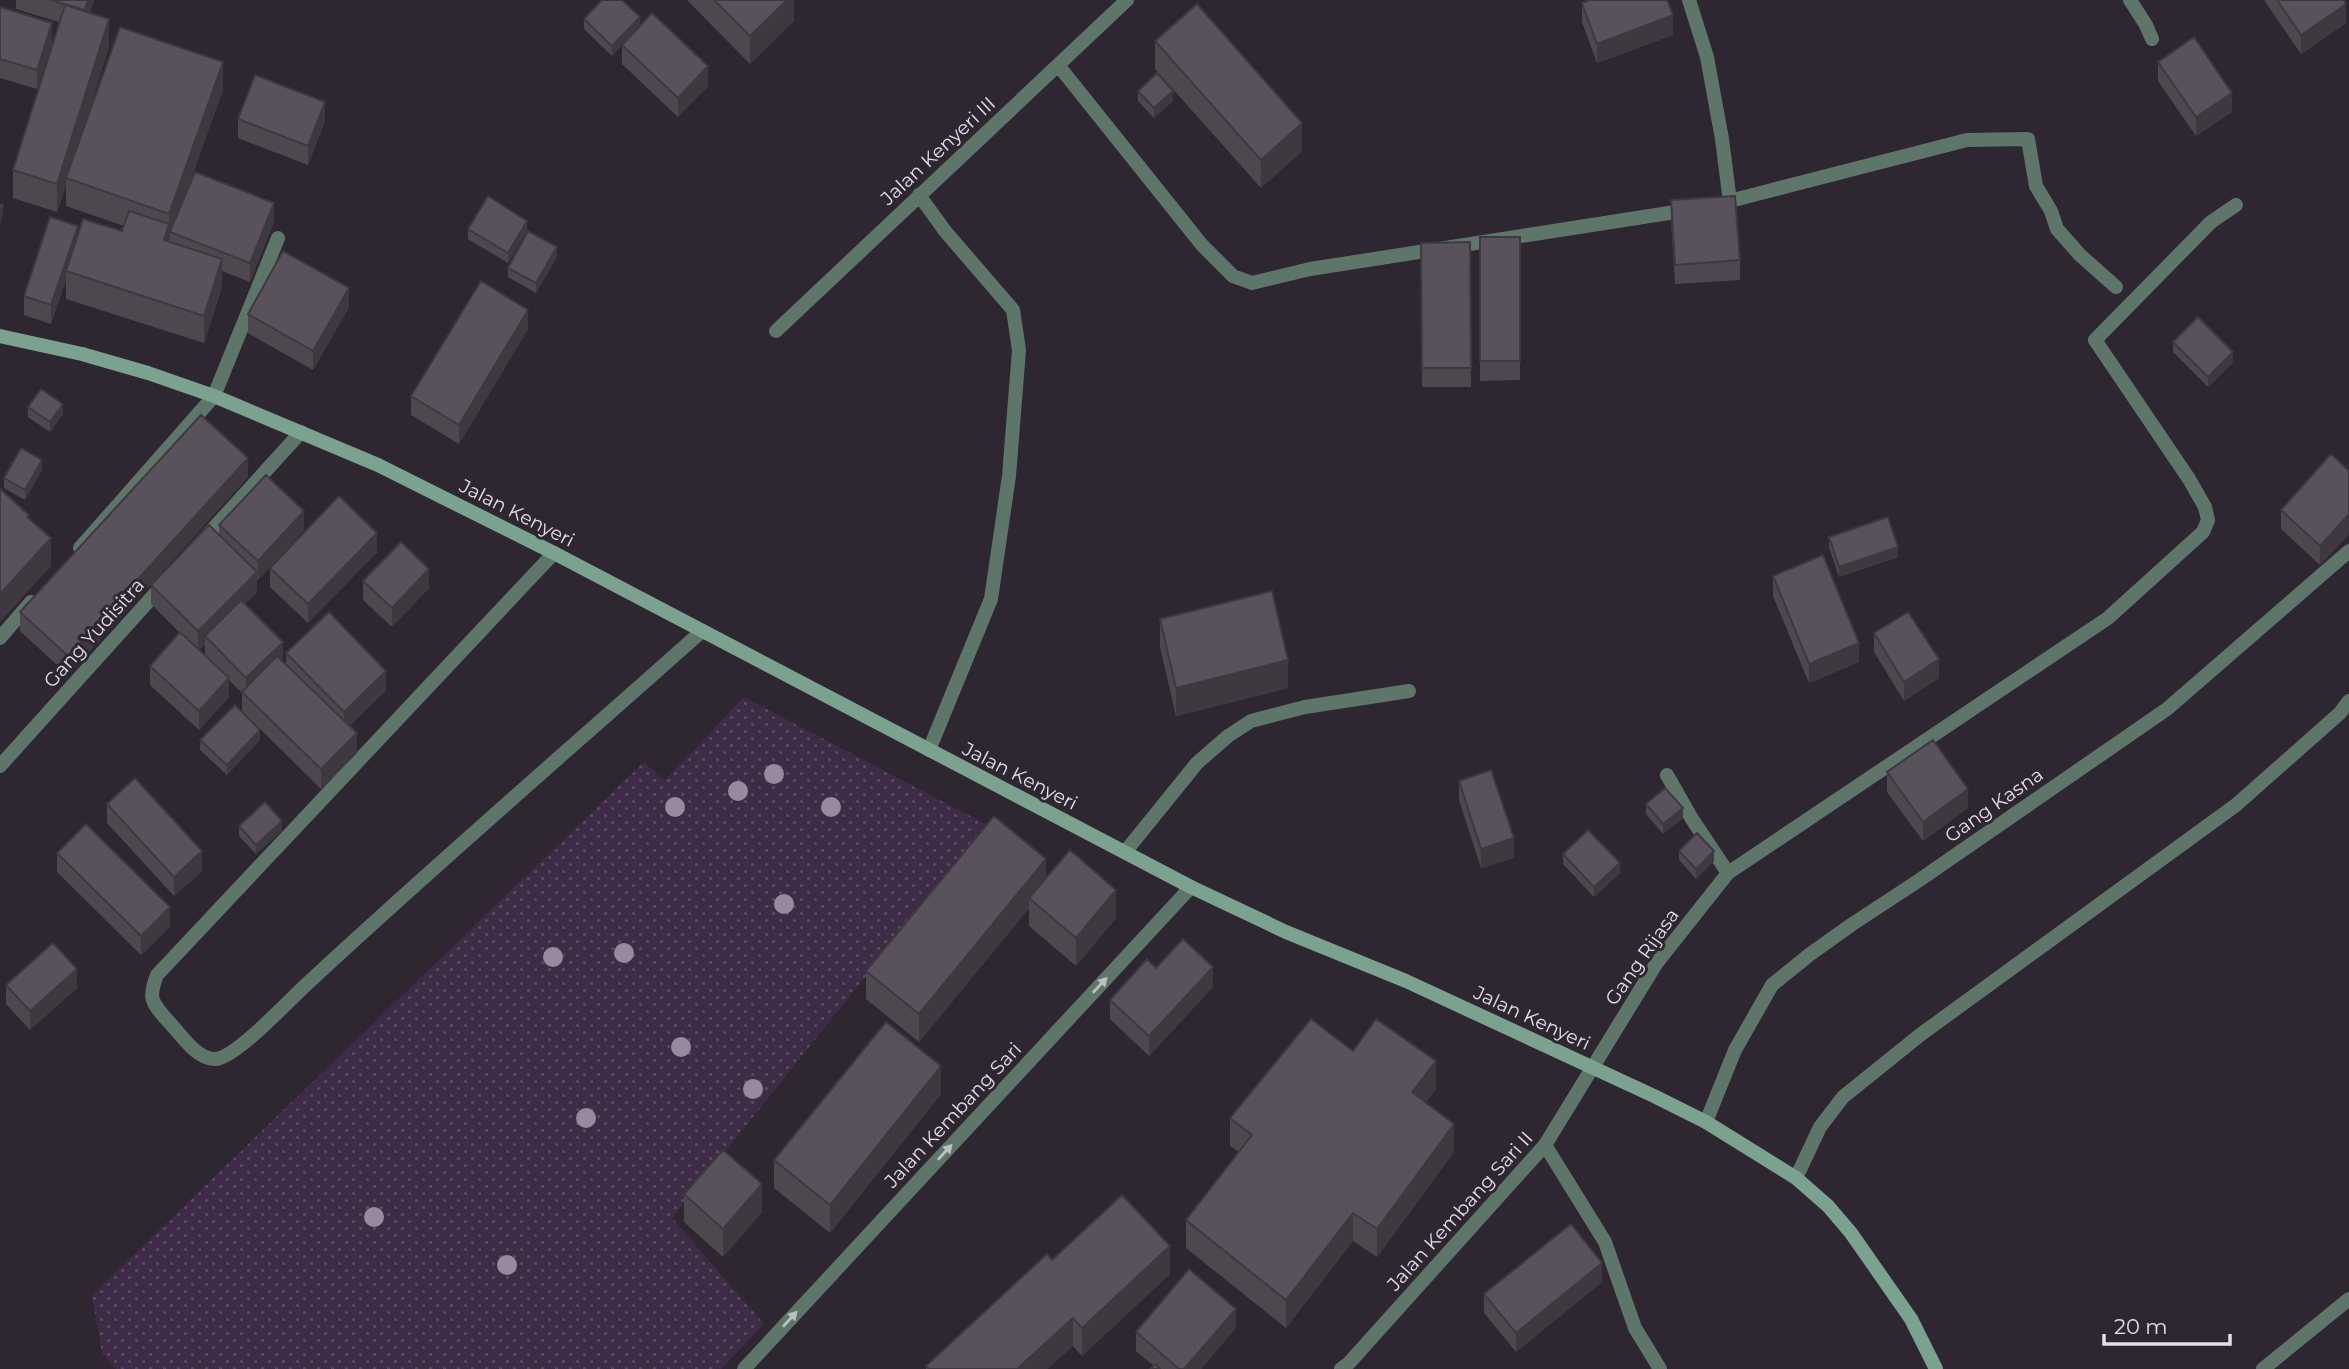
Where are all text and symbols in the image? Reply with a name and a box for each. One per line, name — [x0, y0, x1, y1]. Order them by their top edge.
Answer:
street label: Jalan Kenyeri III — [875, 92, 1000, 211]
street label: Jalan Kenyeri — [455, 474, 578, 552]
street label: Gang Yudisitra — [39, 574, 149, 692]
street label: Jalan Kenyeri — [958, 737, 1081, 815]
street label: Gang Kasna — [1940, 763, 2048, 847]
street label: Gang Rijasa — [1600, 904, 1684, 1010]
one-way arrow — [1091, 977, 1107, 994]
street label: Jalan Kenyeri — [1469, 981, 1594, 1055]
street label: Jalan Kembang Sari — [879, 1038, 1026, 1193]
street label: Jalan Kembang Sari II — [1382, 1127, 1538, 1296]
one-way arrow — [936, 1144, 952, 1161]
scale bar — [2104, 1302, 2230, 1346]
one-way arrow — [782, 1310, 798, 1328]
text: 20 m — [2114, 1314, 2168, 1339]

